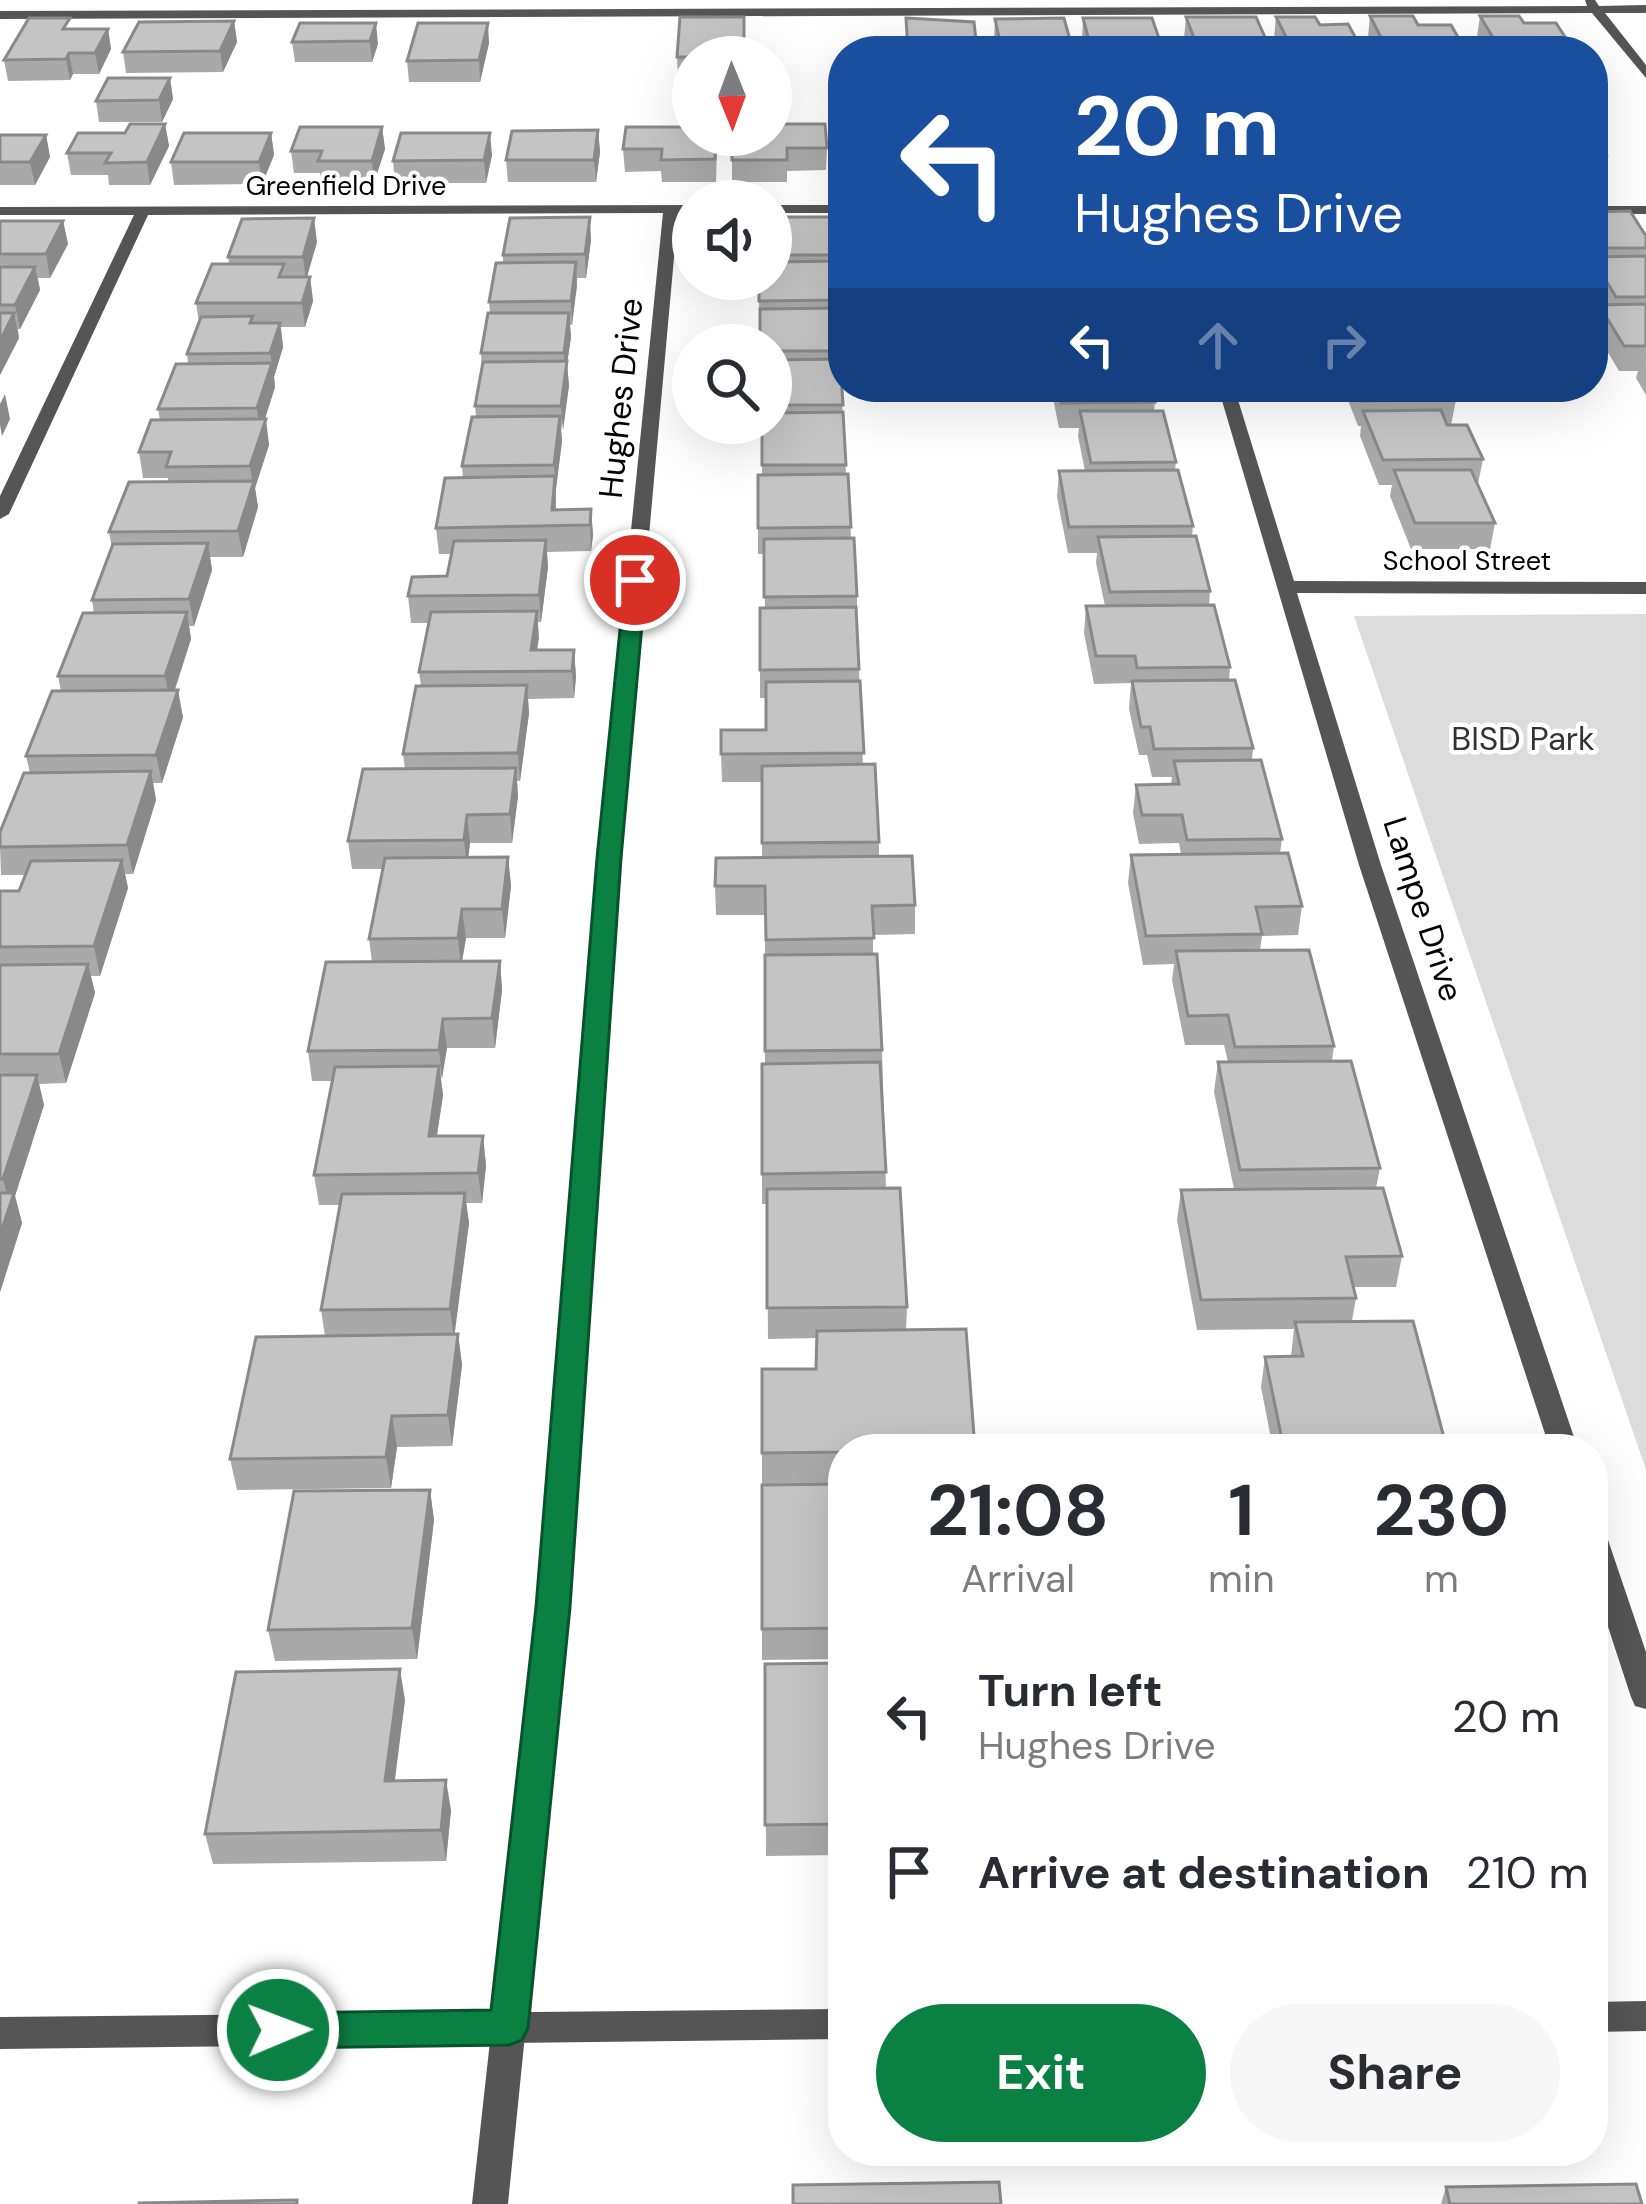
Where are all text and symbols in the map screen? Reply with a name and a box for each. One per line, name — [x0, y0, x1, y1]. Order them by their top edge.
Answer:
north arrow — [672, 36, 792, 156]
map controls — [672, 36, 792, 444]
text: 20 m — [1074, 72, 1280, 181]
icon: left — [876, 84, 1032, 240]
street label: Greenfield Drive — [246, 168, 446, 203]
text: Hughes Drive — [1074, 178, 1403, 249]
button: sound — [672, 180, 792, 300]
street label: Hughes Drive — [589, 296, 652, 500]
icon: left — [1059, 312, 1125, 378]
icon: ahead — [1185, 312, 1251, 378]
icon: right — [1311, 312, 1377, 378]
button: search — [672, 324, 792, 444]
pin — [584, 529, 686, 631]
street label: School Street — [1383, 543, 1551, 578]
icon: arrive — [602, 547, 668, 613]
park label: BISD Park — [1451, 717, 1595, 760]
street label: Lampe Drive — [1374, 812, 1473, 1007]
text: 21:08 — [927, 1464, 1109, 1557]
text: 1 — [1228, 1464, 1254, 1557]
text: 230 — [1373, 1464, 1509, 1557]
text: Arrival — [961, 1553, 1075, 1604]
text: min — [1208, 1553, 1275, 1604]
text: m — [1424, 1553, 1459, 1604]
text: Turn left — [978, 1661, 1162, 1720]
icon: left — [876, 1683, 942, 1749]
text: 20 m — [1452, 1687, 1560, 1746]
text: Hughes Drive — [978, 1720, 1216, 1771]
icon: arrive — [876, 1839, 942, 1905]
text: Arrive at destination — [978, 1843, 1430, 1902]
text: 210 m — [1466, 1843, 1589, 1902]
position arrow — [215, 1967, 341, 2093]
button: Exit — [876, 2004, 1206, 2142]
button: Share — [1230, 2004, 1560, 2142]

